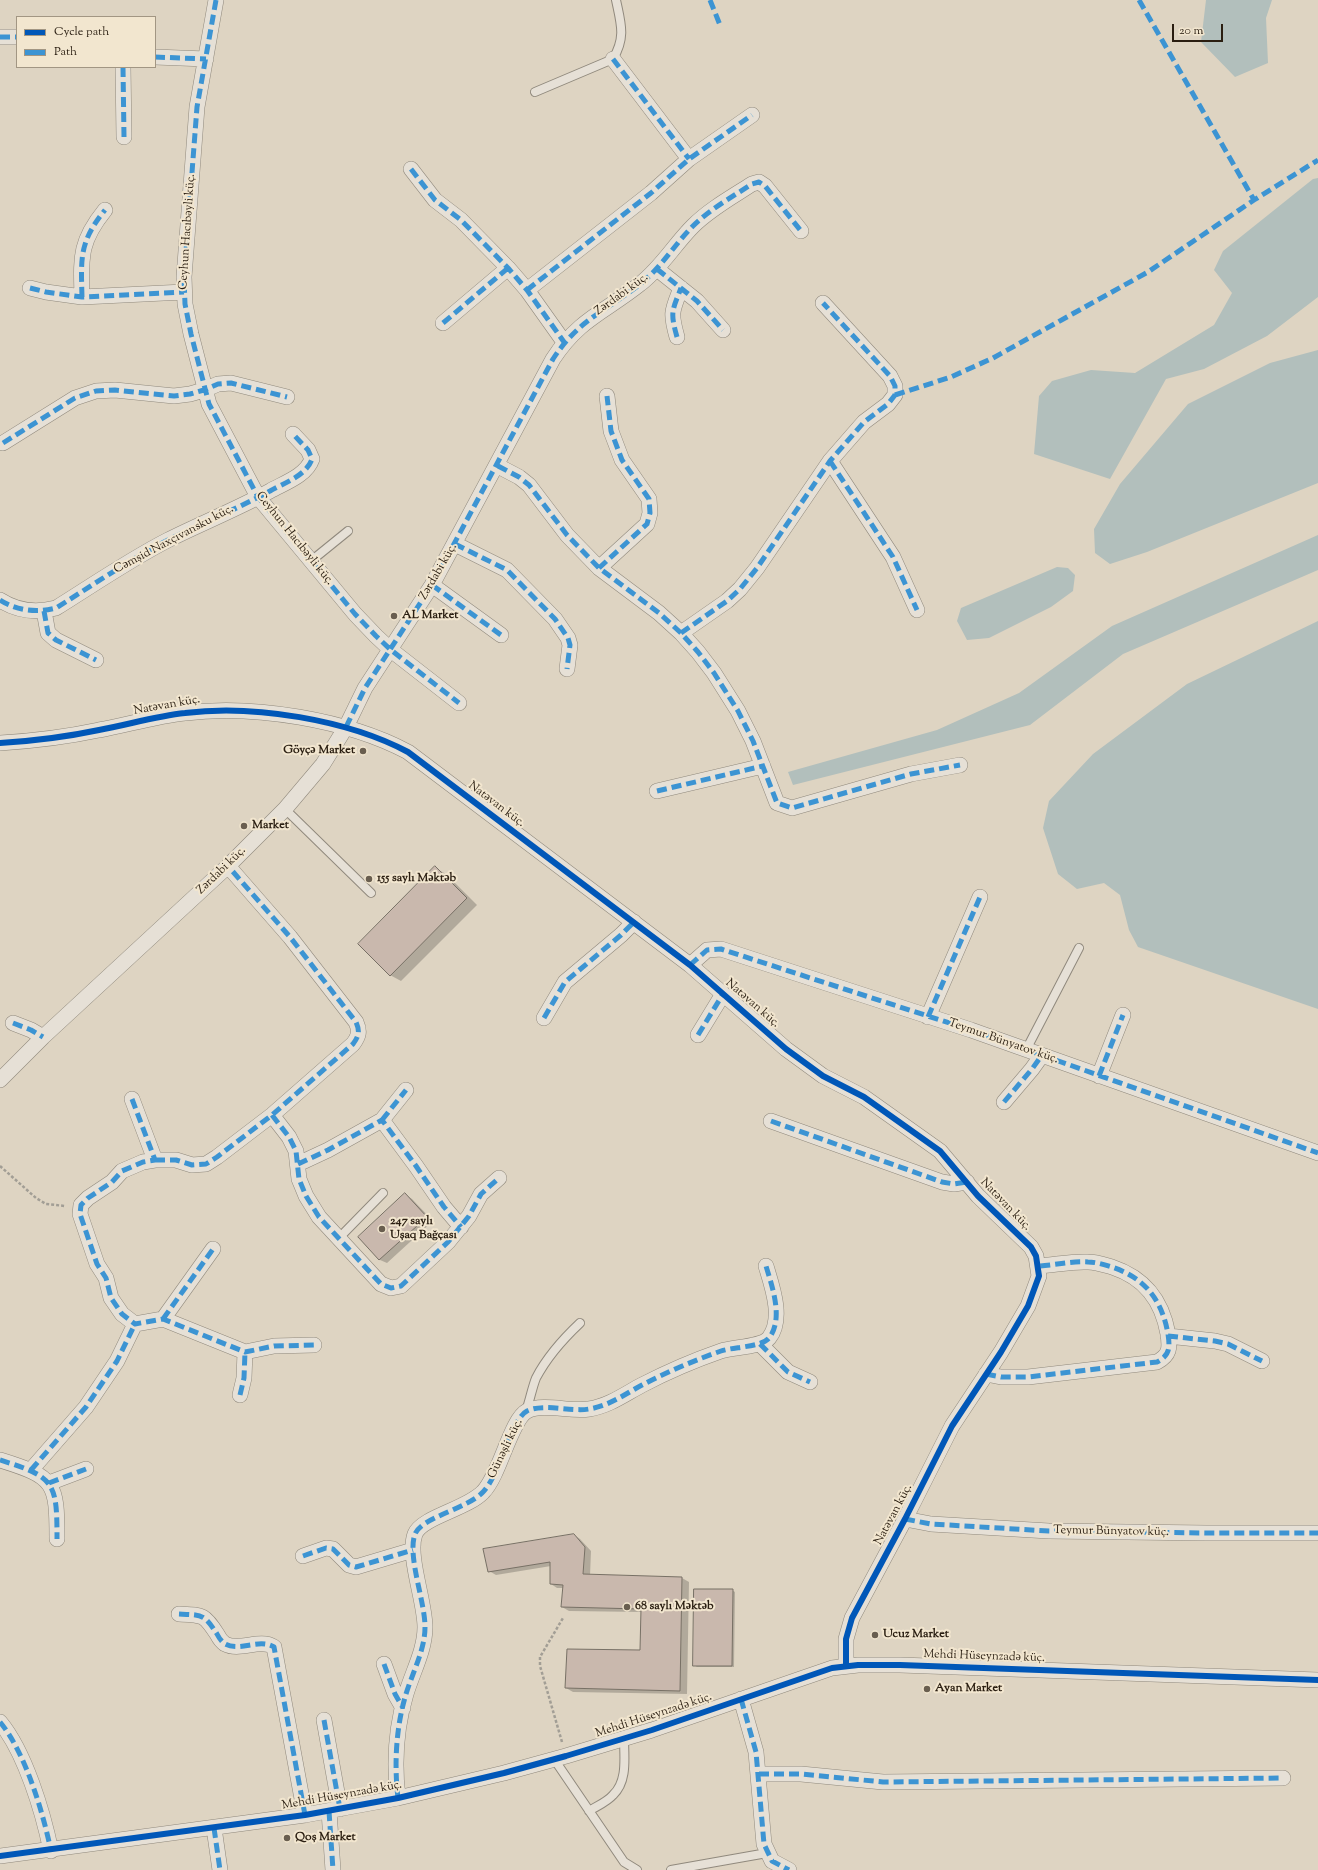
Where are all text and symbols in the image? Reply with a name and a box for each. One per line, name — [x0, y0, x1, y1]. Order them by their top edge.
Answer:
legend — [16, 16, 156, 68]
scale bar — [1174, 16, 1225, 42]
text: 20 m — [1179, 22, 1203, 40]
text: Cycle path — [54, 23, 109, 41]
text: Path — [54, 43, 77, 61]
street label: Ceyhun Hacıbəyli küç. — [177, 174, 199, 290]
street label: Zərdabi küç. — [592, 271, 652, 319]
street label: Ceyhun Hacıbəyli küç. — [252, 489, 336, 589]
street label: Cəmşid Naxçıvansku küç. — [112, 502, 236, 578]
street label: Zərdabi küç. — [417, 541, 461, 603]
place label: AL Market — [402, 609, 458, 623]
marker: AL Market — [389, 611, 399, 621]
street label: Natəvan küç. — [133, 693, 201, 719]
place label: Göyçə Market — [283, 744, 355, 758]
marker: Göyçə Market — [358, 746, 368, 756]
street label: Natəvan küç. — [465, 779, 527, 831]
place label: Market — [252, 819, 289, 833]
marker: Market — [239, 821, 249, 831]
street label: Zərdabi küç. — [194, 844, 250, 898]
place label: 155 saylı Məktəb — [377, 872, 456, 886]
marker: 155 saylı Məktəb — [364, 874, 374, 884]
street label: Natəvan küç. — [722, 977, 782, 1031]
street label: Teymur Bünyatov küç. — [946, 1016, 1060, 1068]
street label: Natəvan küç. — [976, 1176, 1034, 1234]
place label: 247 saylı Uşaq Bağçası — [390, 1215, 457, 1243]
marker: 247 saylı Uşaq Bağçası — [377, 1224, 387, 1234]
street label: Günəşli küç. — [485, 1417, 527, 1481]
street label: Natəvan küç. — [872, 1482, 916, 1548]
street label: Teymur Bünyatov küç. — [1053, 1524, 1169, 1540]
place label: 68 saylı Məktəb — [635, 1600, 714, 1614]
marker: 68 saylı Məktəb — [622, 1602, 632, 1612]
place label: Ucuz Market — [883, 1628, 949, 1642]
marker: Ucuz Market — [870, 1630, 880, 1640]
street label: Mehdi Hüseynzadə küç. — [923, 1648, 1045, 1666]
place label: Ayan Market — [935, 1682, 1002, 1696]
marker: Ayan Market — [922, 1684, 932, 1694]
street label: Mehdi Hüseynzadə küç. — [594, 1690, 714, 1742]
street label: Mehdi Hüseynzadə küç. — [281, 1778, 403, 1814]
place label: Qoş Market — [295, 1831, 356, 1845]
marker: Qoş Market — [282, 1833, 292, 1843]

